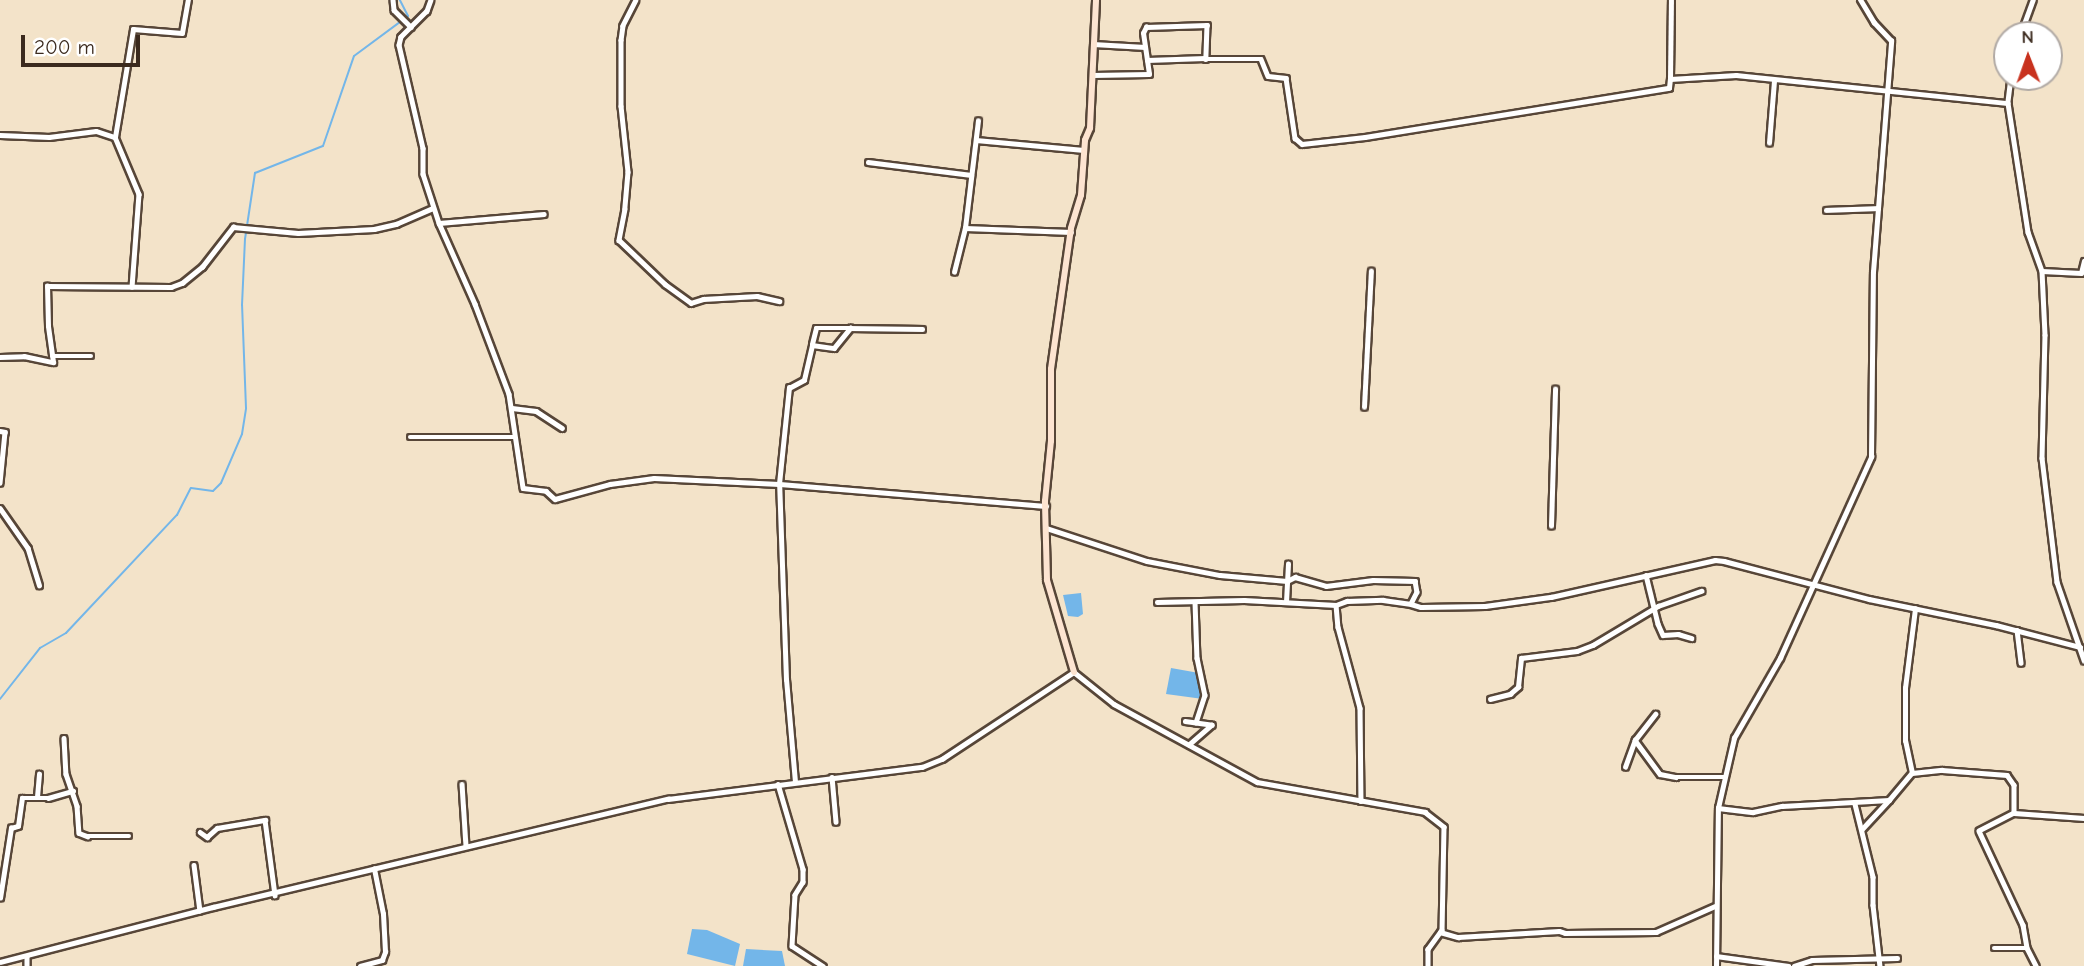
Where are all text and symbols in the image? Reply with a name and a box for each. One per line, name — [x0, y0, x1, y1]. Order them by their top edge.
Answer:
scale bar — [24, 21, 144, 65]
north arrow — [1993, 21, 2063, 91]
text: N — [2021, 26, 2034, 48]
text: 200 m — [34, 35, 95, 59]

